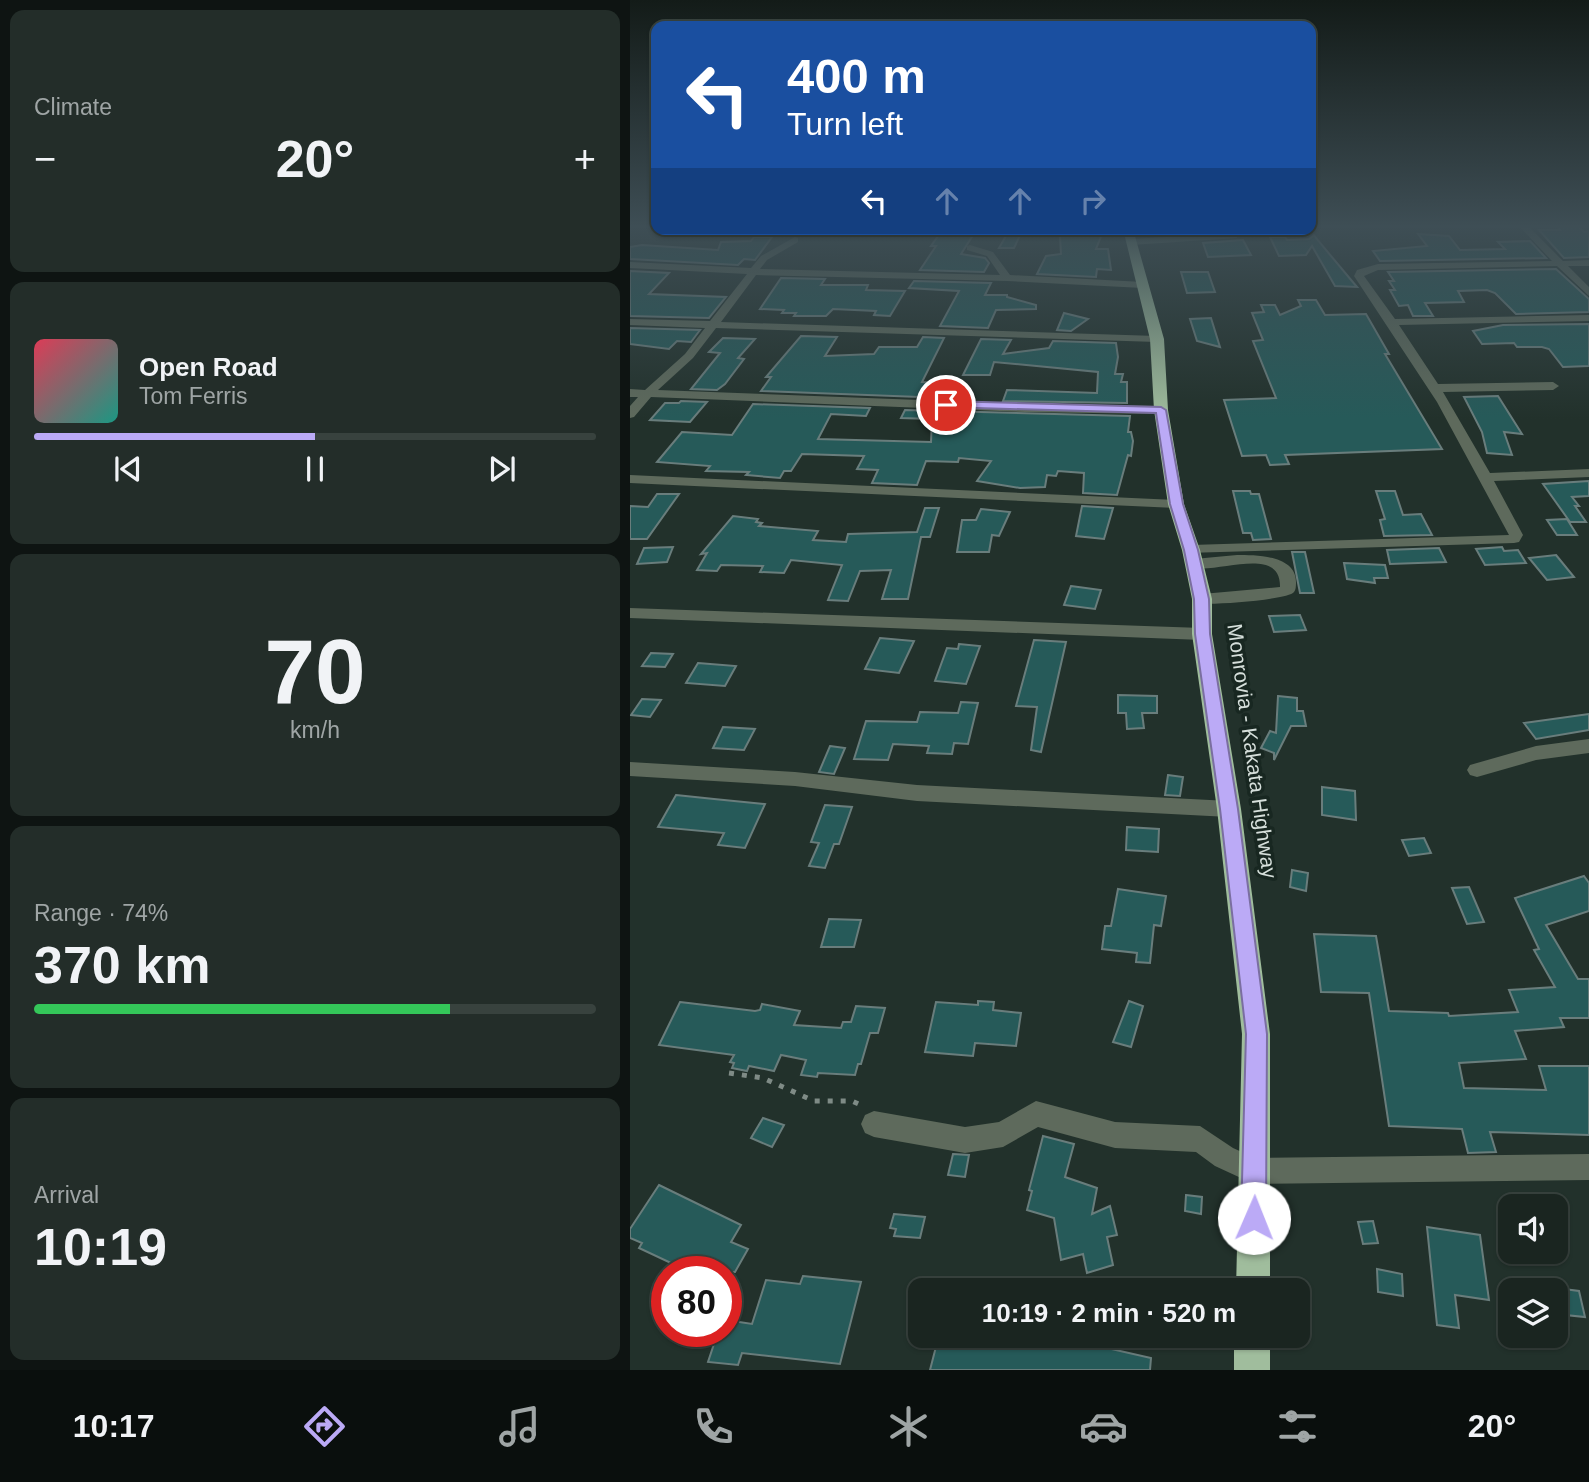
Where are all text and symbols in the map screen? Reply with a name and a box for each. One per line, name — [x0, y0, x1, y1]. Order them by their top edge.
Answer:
icon: left — [672, 49, 763, 140]
text: 400 m — [787, 49, 926, 103]
text: Climate — [34, 94, 112, 120]
text: Turn left — [787, 106, 903, 142]
text: 20° — [276, 130, 354, 188]
text: − — [34, 138, 56, 180]
text: + — [574, 138, 596, 180]
icon: left — [855, 182, 893, 220]
icon: ahead — [928, 182, 966, 220]
icon: ahead — [1001, 182, 1039, 220]
icon: right — [1074, 182, 1112, 220]
text: Open Road — [139, 352, 278, 382]
pin — [916, 375, 976, 435]
text: Tom Ferris — [139, 383, 248, 409]
icon: arrive — [927, 386, 965, 424]
icon: previous — [109, 450, 147, 488]
icon: pause — [296, 450, 334, 488]
icon: next — [483, 450, 521, 488]
text: 70 — [264, 621, 366, 722]
street label: Monrovia - Kakata Highway — [1223, 622, 1282, 880]
text: km/h — [290, 717, 340, 743]
text: Range · 74% — [34, 900, 168, 926]
text: 370 km — [34, 936, 210, 994]
position arrow — [1217, 1181, 1291, 1255]
text: Arrival — [34, 1182, 99, 1208]
map controls — [1498, 1194, 1568, 1348]
button: sound — [1498, 1194, 1568, 1264]
text: 10:19 — [34, 1218, 167, 1276]
speed limit sign: 80 — [651, 1256, 742, 1347]
button: layers — [1498, 1278, 1568, 1348]
text: 10:19 · 2 min · 520 m — [982, 1298, 1236, 1328]
icon: directions — [300, 1402, 349, 1451]
icon: music — [495, 1402, 544, 1451]
icon: phone — [689, 1402, 738, 1451]
icon: climate — [884, 1402, 933, 1451]
icon: car — [1079, 1402, 1128, 1451]
icon: filters — [1273, 1402, 1322, 1451]
text: 10:17 — [73, 1408, 155, 1444]
text: 20° — [1468, 1408, 1516, 1444]

